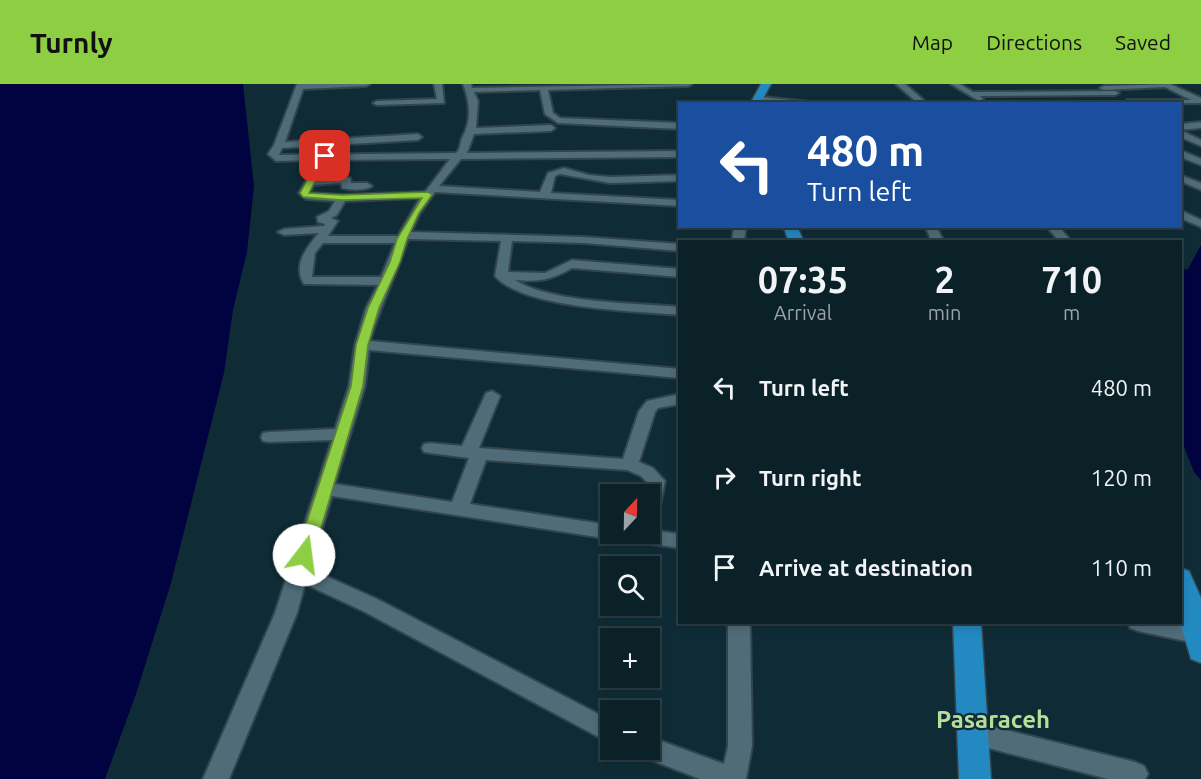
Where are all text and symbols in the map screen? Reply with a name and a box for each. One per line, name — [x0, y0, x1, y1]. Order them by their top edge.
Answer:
text: Turnly — [30, 27, 113, 58]
text: Map — [912, 30, 953, 54]
text: Directions — [986, 30, 1082, 54]
text: Saved — [1115, 30, 1171, 54]
icon: left — [708, 126, 786, 204]
text: 480 m — [807, 127, 924, 174]
pin — [299, 130, 350, 181]
icon: arrive — [308, 139, 341, 172]
text: Turn left — [807, 176, 911, 206]
text: 07:35 — [758, 259, 848, 300]
text: 2 — [934, 259, 955, 300]
text: 710 — [1041, 259, 1102, 300]
text: Arrival — [774, 301, 832, 324]
text: min — [928, 301, 961, 324]
text: m — [1063, 301, 1080, 324]
icon: left — [708, 371, 741, 404]
text: Turn left — [759, 375, 849, 400]
text: 480 m — [1091, 375, 1152, 400]
icon: right — [708, 461, 741, 494]
text: Turn right — [759, 465, 861, 490]
text: 120 m — [1091, 465, 1152, 490]
north arrow — [600, 484, 660, 544]
map controls — [600, 484, 660, 760]
position arrow — [272, 523, 336, 587]
icon: arrive — [708, 551, 741, 584]
text: Arrive at destination — [759, 555, 973, 580]
text: 110 m — [1091, 555, 1152, 580]
button: search — [600, 556, 660, 616]
button: + — [600, 628, 660, 688]
button: − — [600, 700, 660, 760]
district label: Pasaraceh — [936, 706, 1050, 733]

